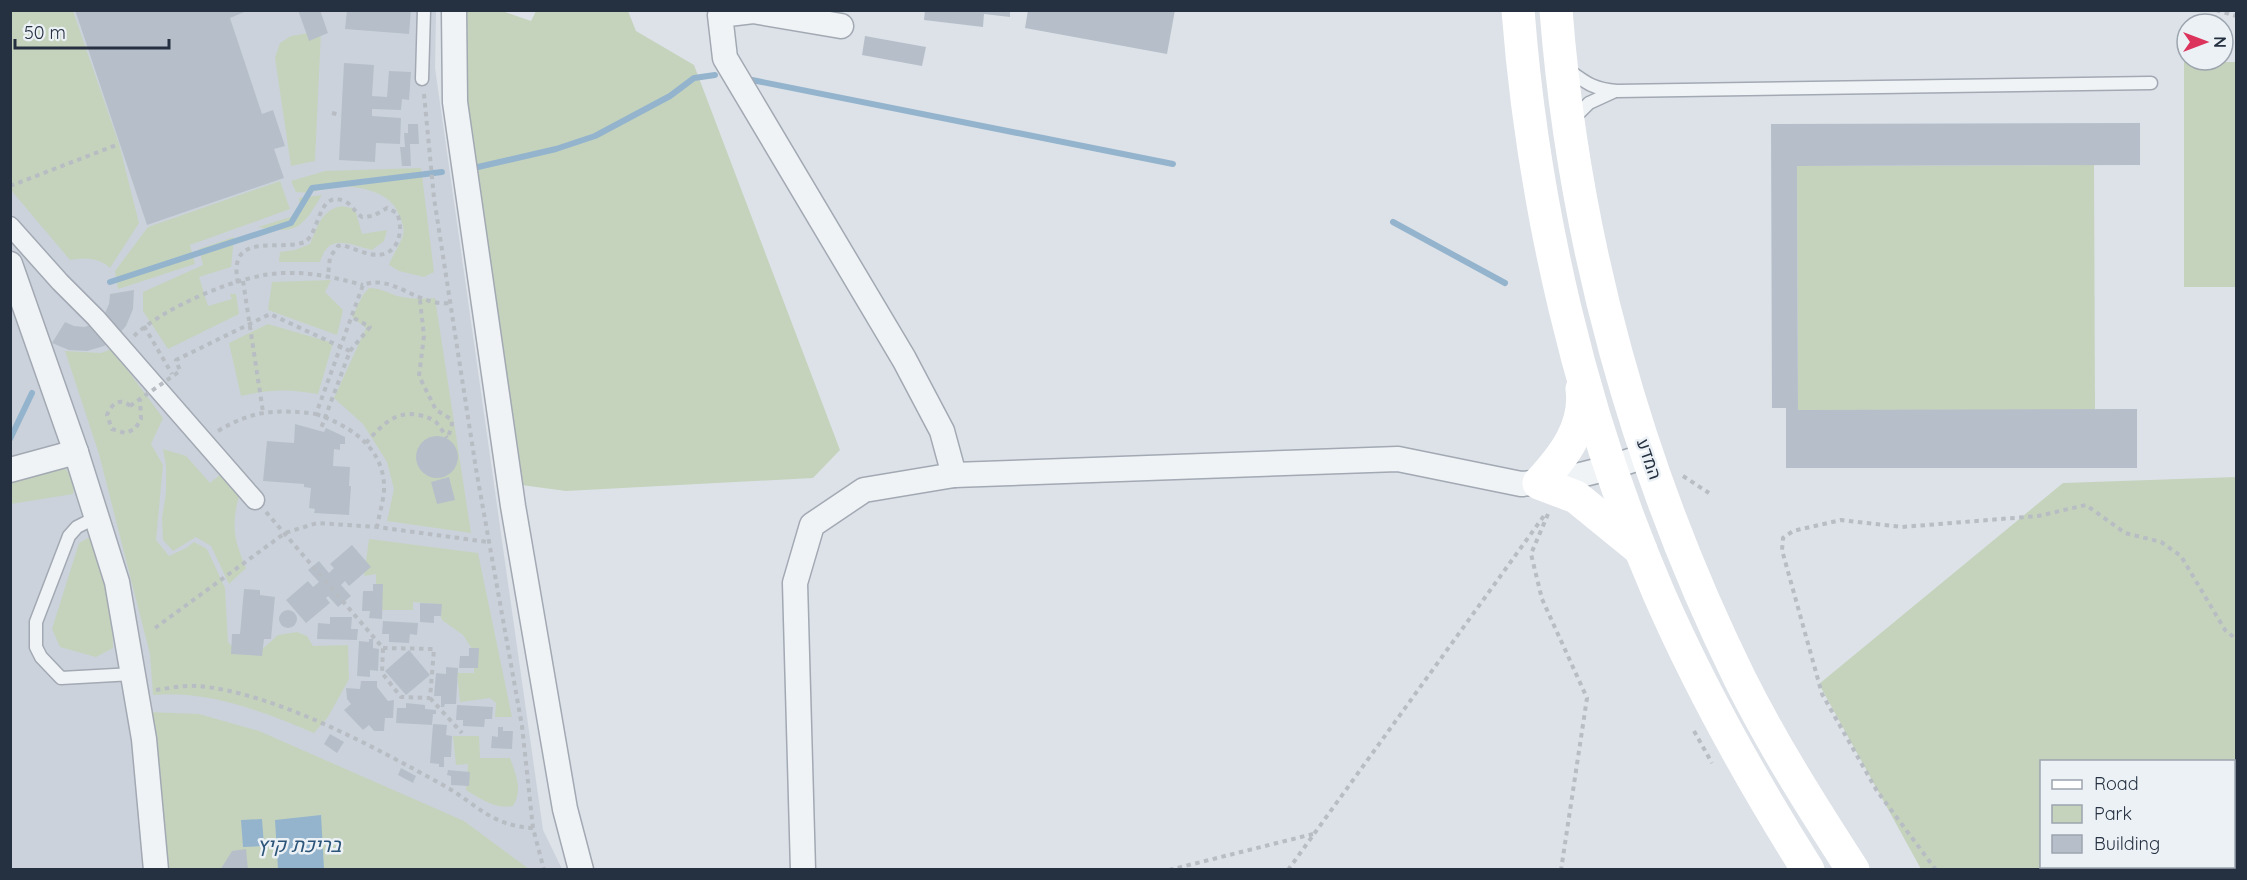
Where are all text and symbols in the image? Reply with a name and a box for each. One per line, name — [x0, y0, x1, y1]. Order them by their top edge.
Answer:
scale bar — [15, 12, 170, 50]
north arrow — [2175, 12, 2235, 72]
text: 50 m — [24, 21, 66, 44]
text: N — [2210, 36, 2230, 48]
street label: המדע — [1632, 435, 1667, 482]
legend — [2040, 760, 2235, 868]
text: Road — [2094, 772, 2139, 795]
text: Park — [2094, 802, 2132, 825]
water label: בריכת קיץ — [257, 832, 342, 857]
text: Building — [2094, 832, 2160, 855]

